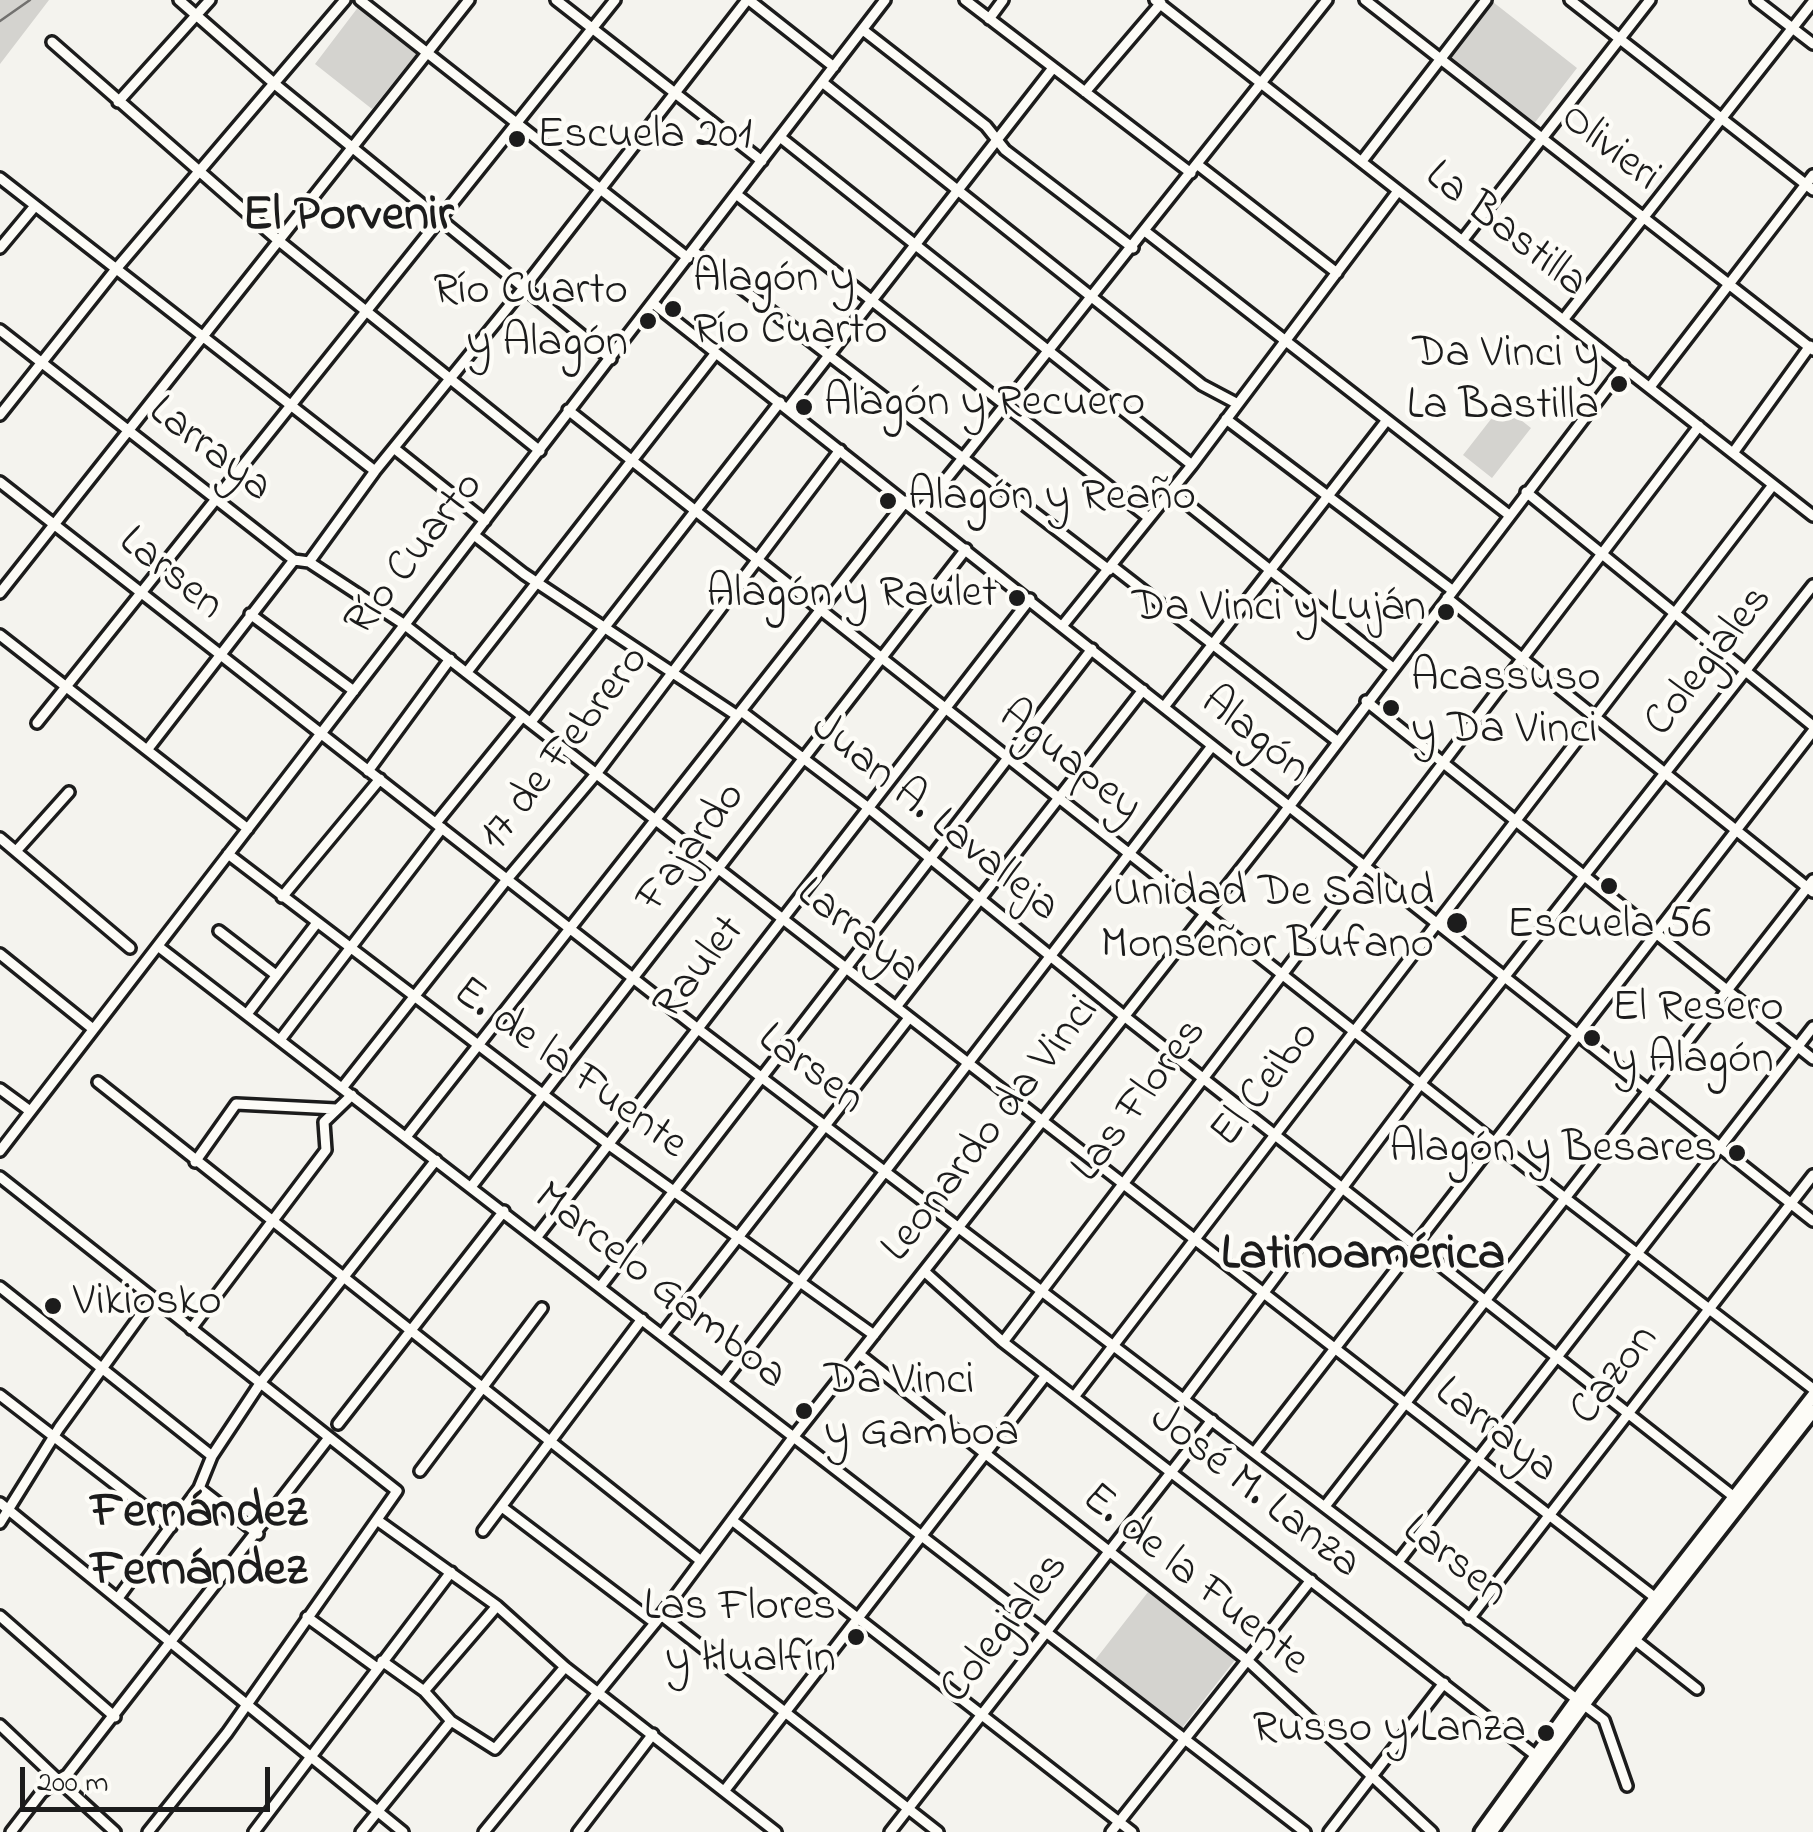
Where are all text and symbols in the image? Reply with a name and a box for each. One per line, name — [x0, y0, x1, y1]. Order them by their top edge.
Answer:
street label: Olivieri — [1547, 94, 1669, 206]
place label: Escuela 201 — [537, 112, 752, 166]
marker: Escuela 201 — [506, 128, 528, 150]
street label: La Bastilla — [1412, 152, 1596, 312]
district label: El Porvenir — [243, 190, 453, 250]
place label: Alagón y Río Cuarto — [693, 256, 888, 362]
place label: Río Cuarto y Alagón — [433, 268, 628, 374]
marker: Alagón y Río Cuarto — [662, 298, 684, 320]
marker: Río Cuarto y Alagón — [637, 310, 659, 332]
place label: Da Vinci y La Bastilla — [1407, 331, 1599, 437]
marker: Da Vinci y La Bastilla — [1608, 373, 1630, 395]
place label: Alagón y Recuero — [824, 380, 1145, 434]
street label: Larraya — [135, 387, 281, 517]
marker: Alagón y Recuero — [793, 396, 815, 418]
street label: Río Cuarto — [336, 463, 498, 649]
place label: Alagón y Reaño — [908, 474, 1196, 528]
marker: Alagón y Reaño — [877, 490, 899, 512]
street label: Larsen — [105, 517, 233, 635]
place label: Alagón y Raulet — [706, 571, 997, 625]
street label: Colegiales — [1635, 576, 1787, 750]
place label: Da Vinci y Luján — [1132, 585, 1426, 639]
marker: Alagón y Raulet — [1006, 587, 1028, 609]
marker: Da Vinci y Luján — [1435, 601, 1457, 623]
street label: 17 de Febrero — [470, 637, 664, 863]
place label: Acassuso y Da Vinci — [1411, 655, 1601, 761]
street label: Alagón — [1187, 678, 1319, 798]
street label: Aguapey — [985, 691, 1151, 837]
marker: Acassuso y Da Vinci — [1380, 697, 1402, 719]
street label: Juan A. Lavalleja — [798, 703, 1068, 937]
street label: Fajardo — [627, 773, 761, 925]
street label: Larraya — [783, 869, 929, 999]
place label: Unidad De Salud Monseñor Bufano — [1101, 870, 1434, 976]
marker: Escuela 56 — [1598, 875, 1620, 897]
place label: Escuela 56 — [1507, 902, 1711, 956]
street label: Raulet — [645, 907, 759, 1033]
marker: Unidad De Salud Monseñor Bufano — [1444, 910, 1470, 936]
street label: E. de la Fuente — [440, 968, 696, 1174]
place label: El Resero y Alagón — [1612, 985, 1784, 1091]
street label: Leonardo da Vinci — [872, 987, 1114, 1275]
street label: Las Flores — [1063, 1009, 1221, 1195]
street label: El Ceibo — [1202, 1012, 1334, 1160]
street label: Larsen — [745, 1014, 873, 1130]
marker: El Resero y Alagón — [1581, 1027, 1603, 1049]
place label: Alagón y Besares — [1389, 1126, 1717, 1180]
marker: Alagón y Besares — [1726, 1142, 1748, 1164]
street label: Marcelo Gamboa — [520, 1173, 796, 1405]
district label: Latinoamérica — [1221, 1229, 1505, 1289]
place label: Vikiosko — [73, 1279, 222, 1333]
marker: Vikiosko — [42, 1295, 64, 1317]
street label: Cazon — [1561, 1316, 1673, 1438]
place label: Da Vinci y Gamboa — [824, 1358, 1019, 1464]
street label: Larraya — [1421, 1368, 1567, 1498]
street label: José M. Lanza — [1136, 1395, 1370, 1593]
marker: Da Vinci y Gamboa — [793, 1400, 815, 1422]
street label: E. de la Fuente — [1068, 1474, 1318, 1690]
district label: Fernández Fernández — [91, 1487, 307, 1604]
street label: Larsen — [1389, 1506, 1517, 1622]
street label: Colegiales — [931, 1543, 1083, 1717]
place label: Las Flores y Hualfín — [644, 1584, 836, 1690]
marker: Las Flores y Hualfín — [845, 1626, 867, 1648]
place label: Russo y Lanza — [1252, 1706, 1526, 1760]
marker: Russo y Lanza — [1535, 1722, 1557, 1744]
scale bar — [25, 1747, 275, 1809]
text: 200 m — [37, 1762, 109, 1806]

